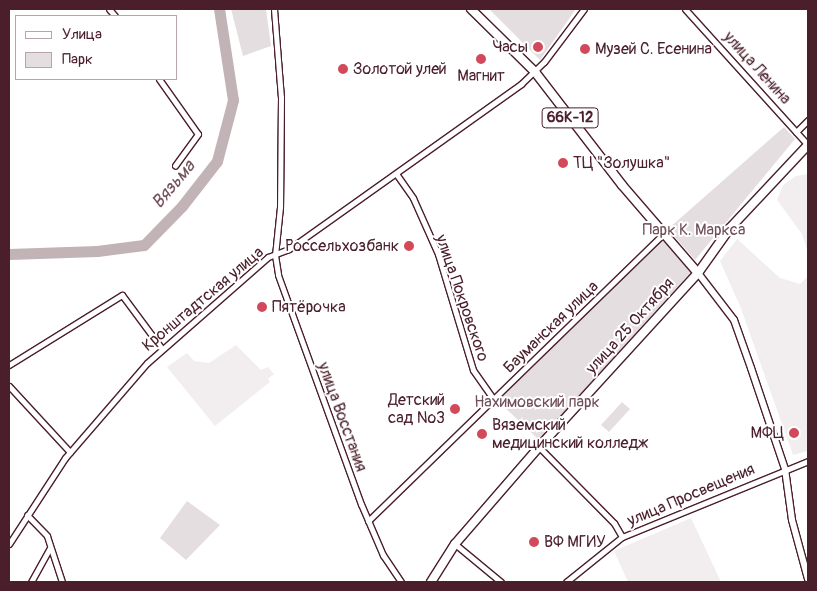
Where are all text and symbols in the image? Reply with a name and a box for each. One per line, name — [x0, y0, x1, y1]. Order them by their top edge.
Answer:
legend — [15, 15, 178, 80]
text: Улица — [62, 25, 102, 44]
street label: улица Ленина — [719, 28, 795, 108]
place label: Часы — [493, 37, 528, 57]
place label: Музей С. Есенина — [595, 39, 712, 59]
marker: Часы — [532, 41, 544, 53]
marker: Музей С. Есенина — [579, 43, 591, 55]
text: Парк — [62, 50, 93, 69]
marker: Магнит — [475, 53, 487, 65]
place label: Золотой улей — [353, 59, 447, 79]
marker: Золотой улей — [337, 63, 349, 75]
place label: Магнит — [457, 66, 505, 86]
road number: 66К-12 — [541, 106, 599, 130]
place label: ТЦ "Золушка" — [573, 153, 670, 173]
water label: Вязьма — [148, 157, 200, 213]
marker: ТЦ "Золушка" — [557, 157, 569, 169]
park label: Парк К. Маркса — [643, 220, 745, 240]
street label: улица Покровского — [431, 232, 493, 364]
place label: Россельхозбанк — [285, 236, 399, 256]
marker: Россельхозбанк — [403, 240, 415, 252]
street label: Кронштадтская улица — [138, 243, 268, 355]
street label: улица 25 Октября — [582, 274, 678, 378]
street label: Бауманская улица — [500, 277, 602, 377]
place label: Пятёрочка — [272, 297, 346, 317]
marker: Пятёрочка — [256, 301, 268, 313]
street label: улица Восстания — [313, 360, 371, 474]
place label: Детский сад №3 — [388, 390, 445, 428]
park label: Нахимовский парк — [474, 392, 600, 412]
marker: Детский сад №3 — [449, 403, 461, 415]
place label: Вяземский медицинский колледж — [492, 415, 648, 453]
place label: МФЦ — [750, 423, 784, 443]
marker: МФЦ — [788, 427, 800, 439]
marker: Вяземский медицинский колледж — [476, 428, 488, 440]
street label: улица Просвещения — [624, 460, 758, 530]
place label: ВФ МГИУ — [544, 532, 606, 552]
marker: ВФ МГИУ — [528, 536, 540, 548]

